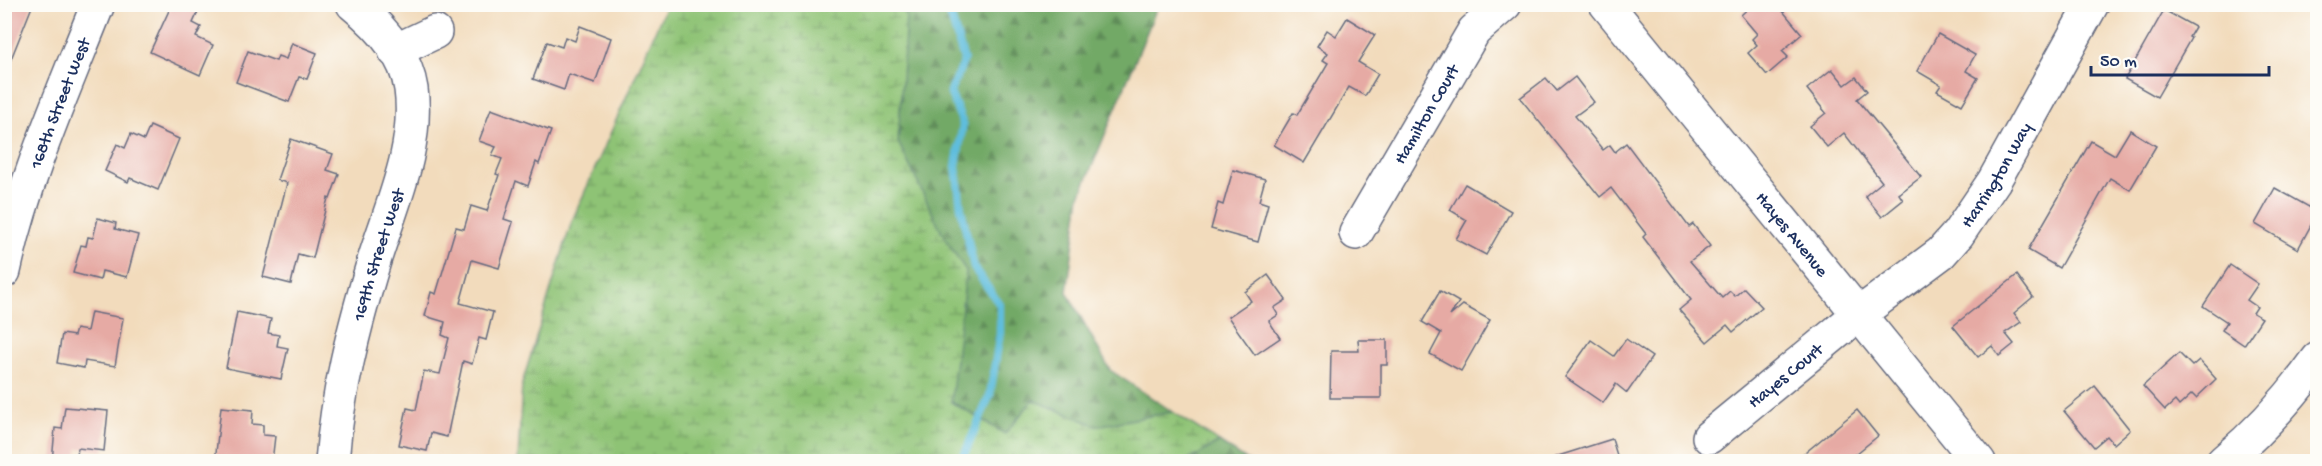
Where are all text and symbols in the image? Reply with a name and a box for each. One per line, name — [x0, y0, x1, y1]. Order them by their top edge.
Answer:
street label: 168th Street West — [26, 34, 97, 173]
scale bar — [2091, 39, 2270, 77]
text: 50 m — [2100, 52, 2137, 73]
street label: Hamilton Court — [1391, 60, 1466, 169]
street label: Harrington Way — [1957, 119, 2037, 233]
street label: 169th Street West — [349, 185, 411, 325]
street label: Hayes Avenue — [1750, 188, 1832, 282]
street label: Hayes Court — [1745, 339, 1829, 414]

